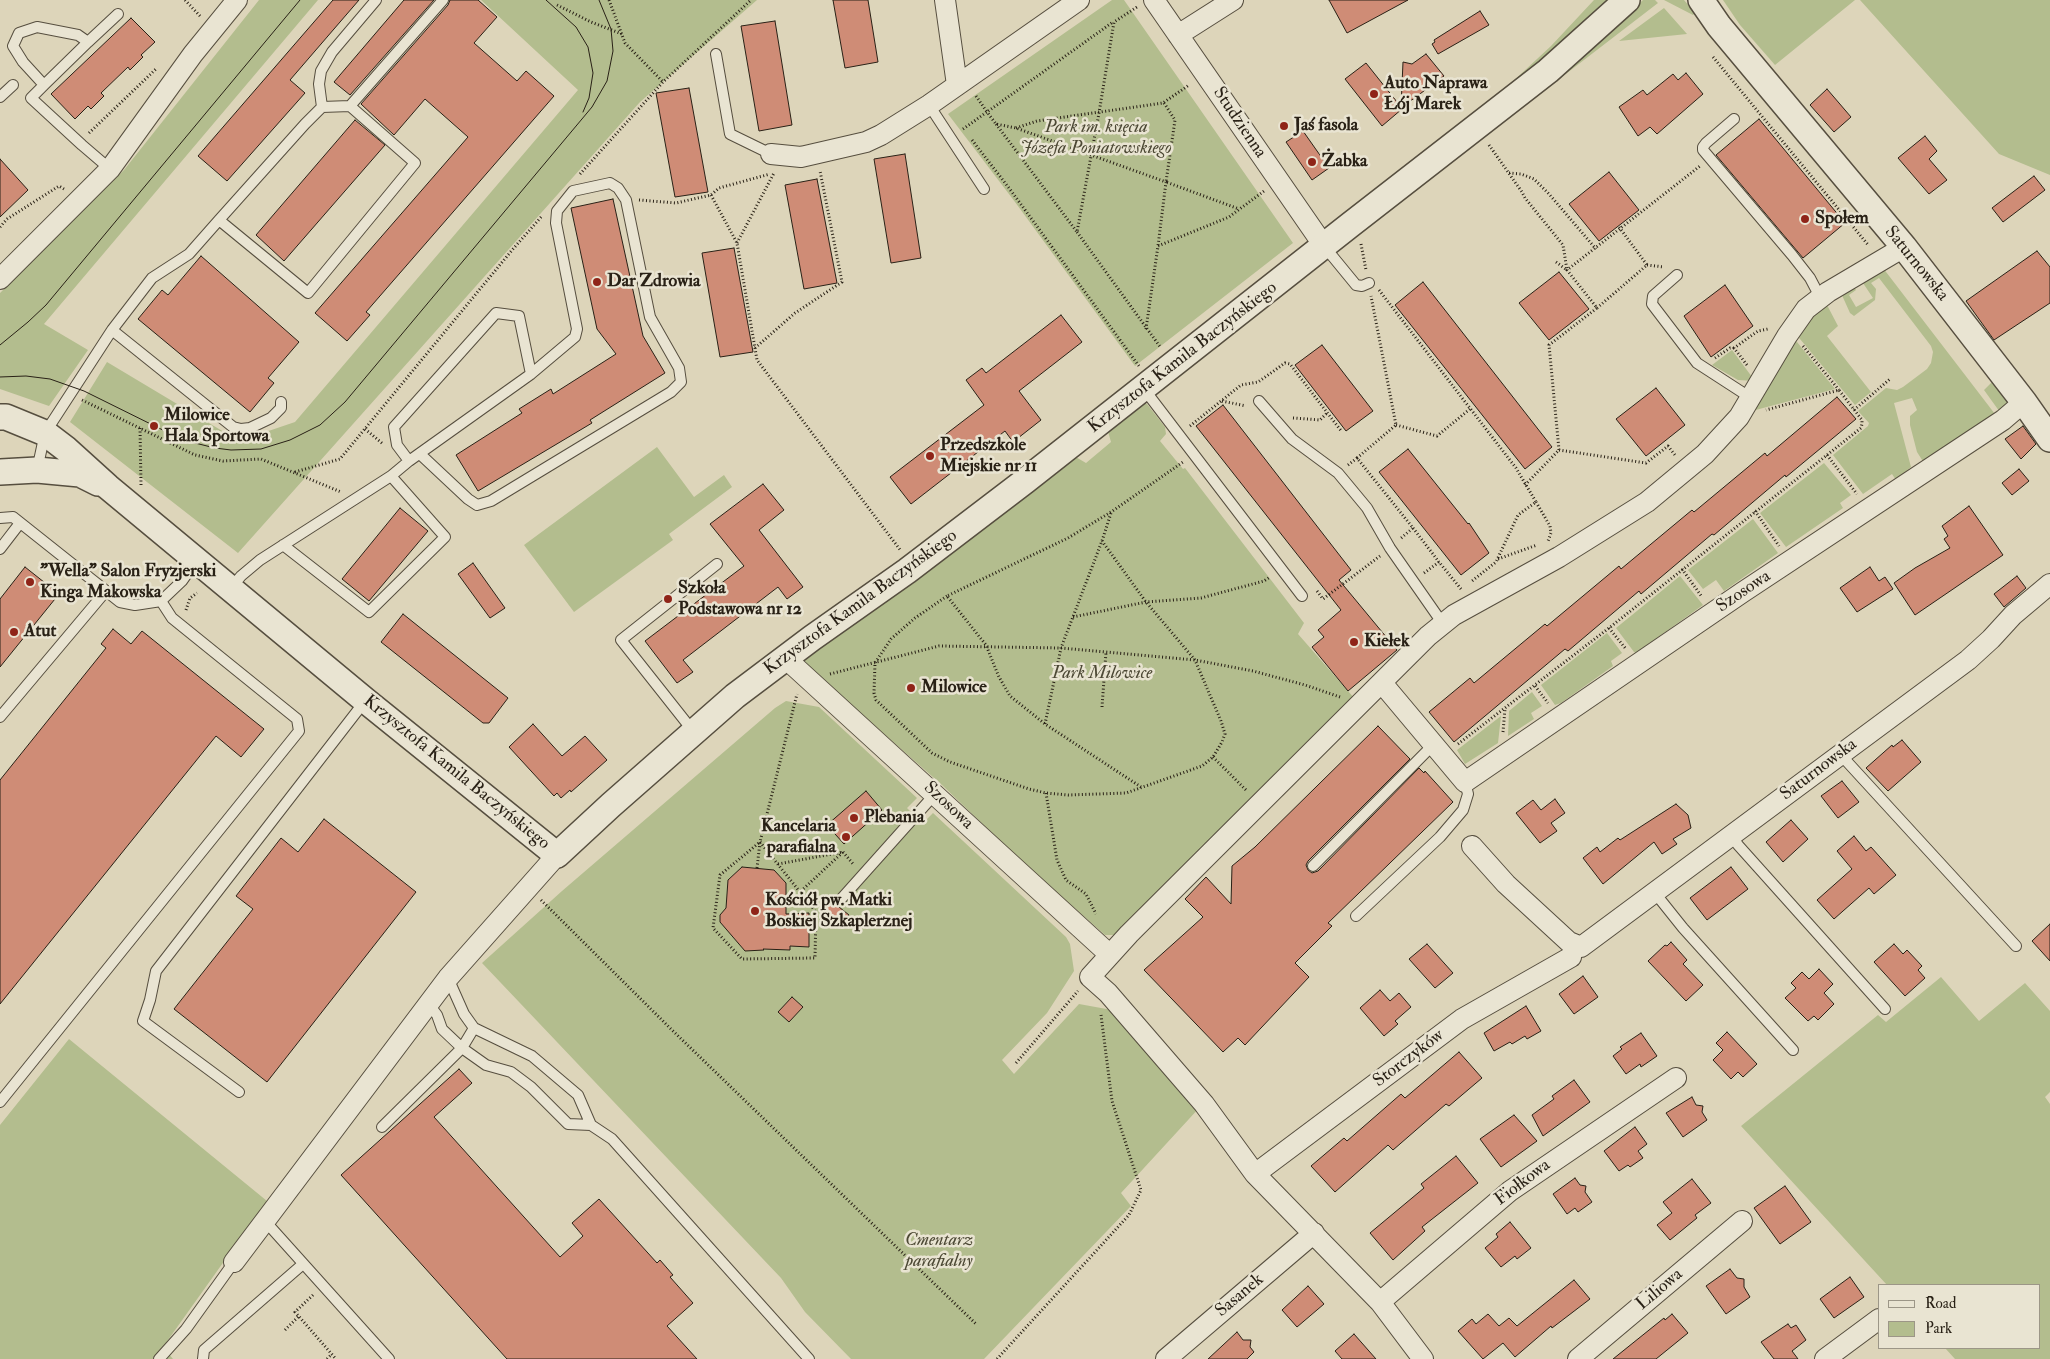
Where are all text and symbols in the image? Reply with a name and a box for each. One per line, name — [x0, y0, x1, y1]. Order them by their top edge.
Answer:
place label: Auto Naprawa Łój Marek — [1384, 73, 1487, 116]
street label: Studzienna — [1207, 83, 1271, 163]
marker: Auto Naprawa Łój Marek — [1368, 88, 1380, 100]
place label: Jaś fasola — [1294, 115, 1358, 137]
park label: Park im. księcia Józefa Poniatowskiego — [1020, 117, 1172, 160]
marker: Jaś fasola — [1278, 120, 1290, 132]
place label: Żabka — [1322, 151, 1368, 173]
marker: Żabka — [1306, 156, 1318, 168]
place label: Społem — [1815, 208, 1869, 230]
marker: Społem — [1799, 213, 1811, 225]
street label: Saturnowska — [1879, 222, 1953, 306]
place label: Dar Zdrowia — [607, 271, 700, 293]
marker: Dar Zdrowia — [591, 276, 603, 288]
street label: Krzysztofa Kamila Baczyńskiego — [1084, 278, 1282, 438]
place label: Milowice Hala Sportowa — [164, 405, 269, 448]
marker: Milowice Hala Sportowa — [148, 420, 160, 432]
place label: Przedszkole Miejskie nr 11 — [940, 435, 1037, 478]
marker: Przedszkole Miejskie nr 11 — [924, 450, 936, 462]
street label: Krzysztofa Kamila Baczyńskiego — [760, 526, 962, 680]
place label: "Wella" Salon Fryzjerski Kinga Makowska — [40, 561, 216, 604]
street label: Szosowa — [1713, 566, 1775, 618]
marker: "Wella" Salon Fryzjerski Kinga Makowska — [24, 576, 36, 588]
place label: Szkoła Podstawowa nr 12 — [678, 578, 802, 620]
marker: Szkoła Podstawowa nr 12 — [662, 593, 674, 605]
place label: Atut — [24, 621, 56, 643]
marker: Atut — [8, 626, 20, 638]
place label: Kiełek — [1364, 631, 1410, 653]
marker: Kiełek — [1348, 636, 1360, 648]
park label: Park Milowice — [1052, 663, 1152, 685]
place label: Milowice — [921, 677, 987, 699]
marker: Milowice — [905, 682, 917, 694]
street label: Krzysztofa Kamila Baczyńskiego — [358, 691, 554, 855]
street label: Saturnowska — [1776, 734, 1862, 806]
street label: Szosowa — [918, 777, 978, 835]
place label: Plebania — [864, 807, 924, 829]
marker: Plebania — [848, 812, 860, 824]
place label: Kancelaria parafialna — [761, 816, 836, 859]
marker: Kancelaria parafialna — [840, 831, 852, 843]
place label: Kościół pw. Matki Boskiej Szkaplerznej — [765, 890, 912, 932]
marker: Kościół pw. Matki Boskiej Szkaplerznej — [749, 905, 761, 917]
street label: Storczyków — [1369, 1025, 1449, 1093]
street label: Fiołkowa — [1491, 1155, 1555, 1211]
park label: Cmentarz parafialny — [905, 1230, 973, 1272]
street label: Liliowa — [1632, 1264, 1688, 1316]
street label: Sasanek — [1211, 1270, 1269, 1322]
legend — [1878, 1284, 2040, 1349]
text: Road — [1925, 1294, 1956, 1313]
text: Park — [1925, 1319, 1952, 1338]

